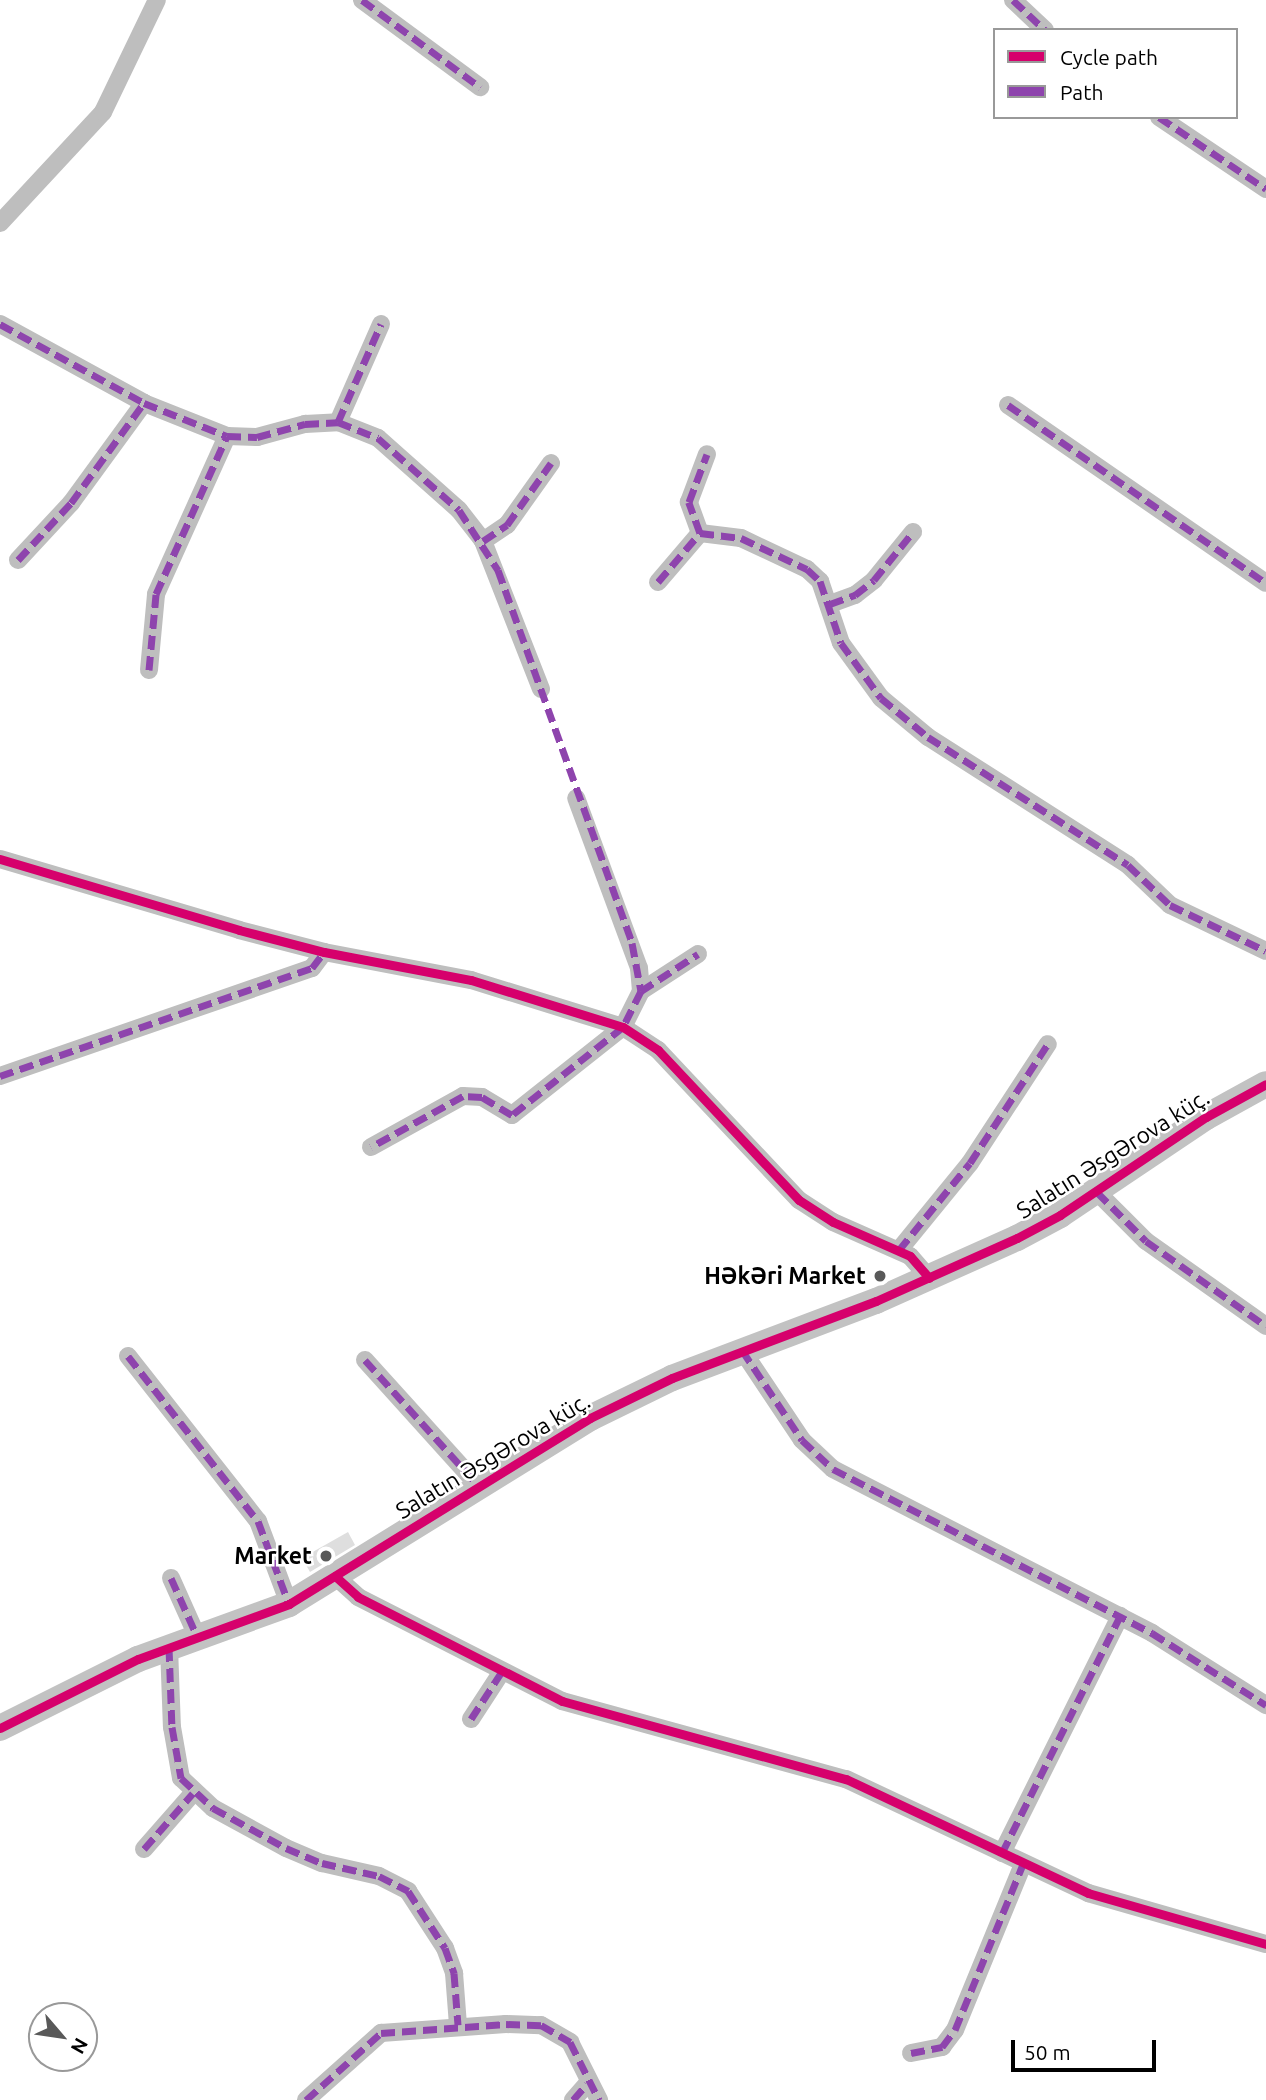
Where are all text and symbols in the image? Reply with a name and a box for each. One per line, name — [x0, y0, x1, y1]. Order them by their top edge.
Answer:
legend — [993, 28, 1238, 119]
text: Cycle path — [1060, 45, 1158, 69]
text: Path — [1060, 80, 1103, 104]
street label: Salatın Əsgərova küç. — [1012, 1084, 1214, 1224]
place label: Həkəri Market — [704, 1262, 866, 1290]
marker: Həkəri Market — [872, 1268, 888, 1284]
street label: Salatın Əsgərova küç. — [391, 1387, 595, 1525]
place label: Market — [234, 1542, 312, 1570]
marker: Market — [318, 1548, 334, 1564]
north arrow — [28, 2002, 98, 2072]
scale bar — [1014, 2026, 1159, 2070]
text: N — [67, 2035, 93, 2058]
text: 50 m — [1024, 2040, 1071, 2064]

